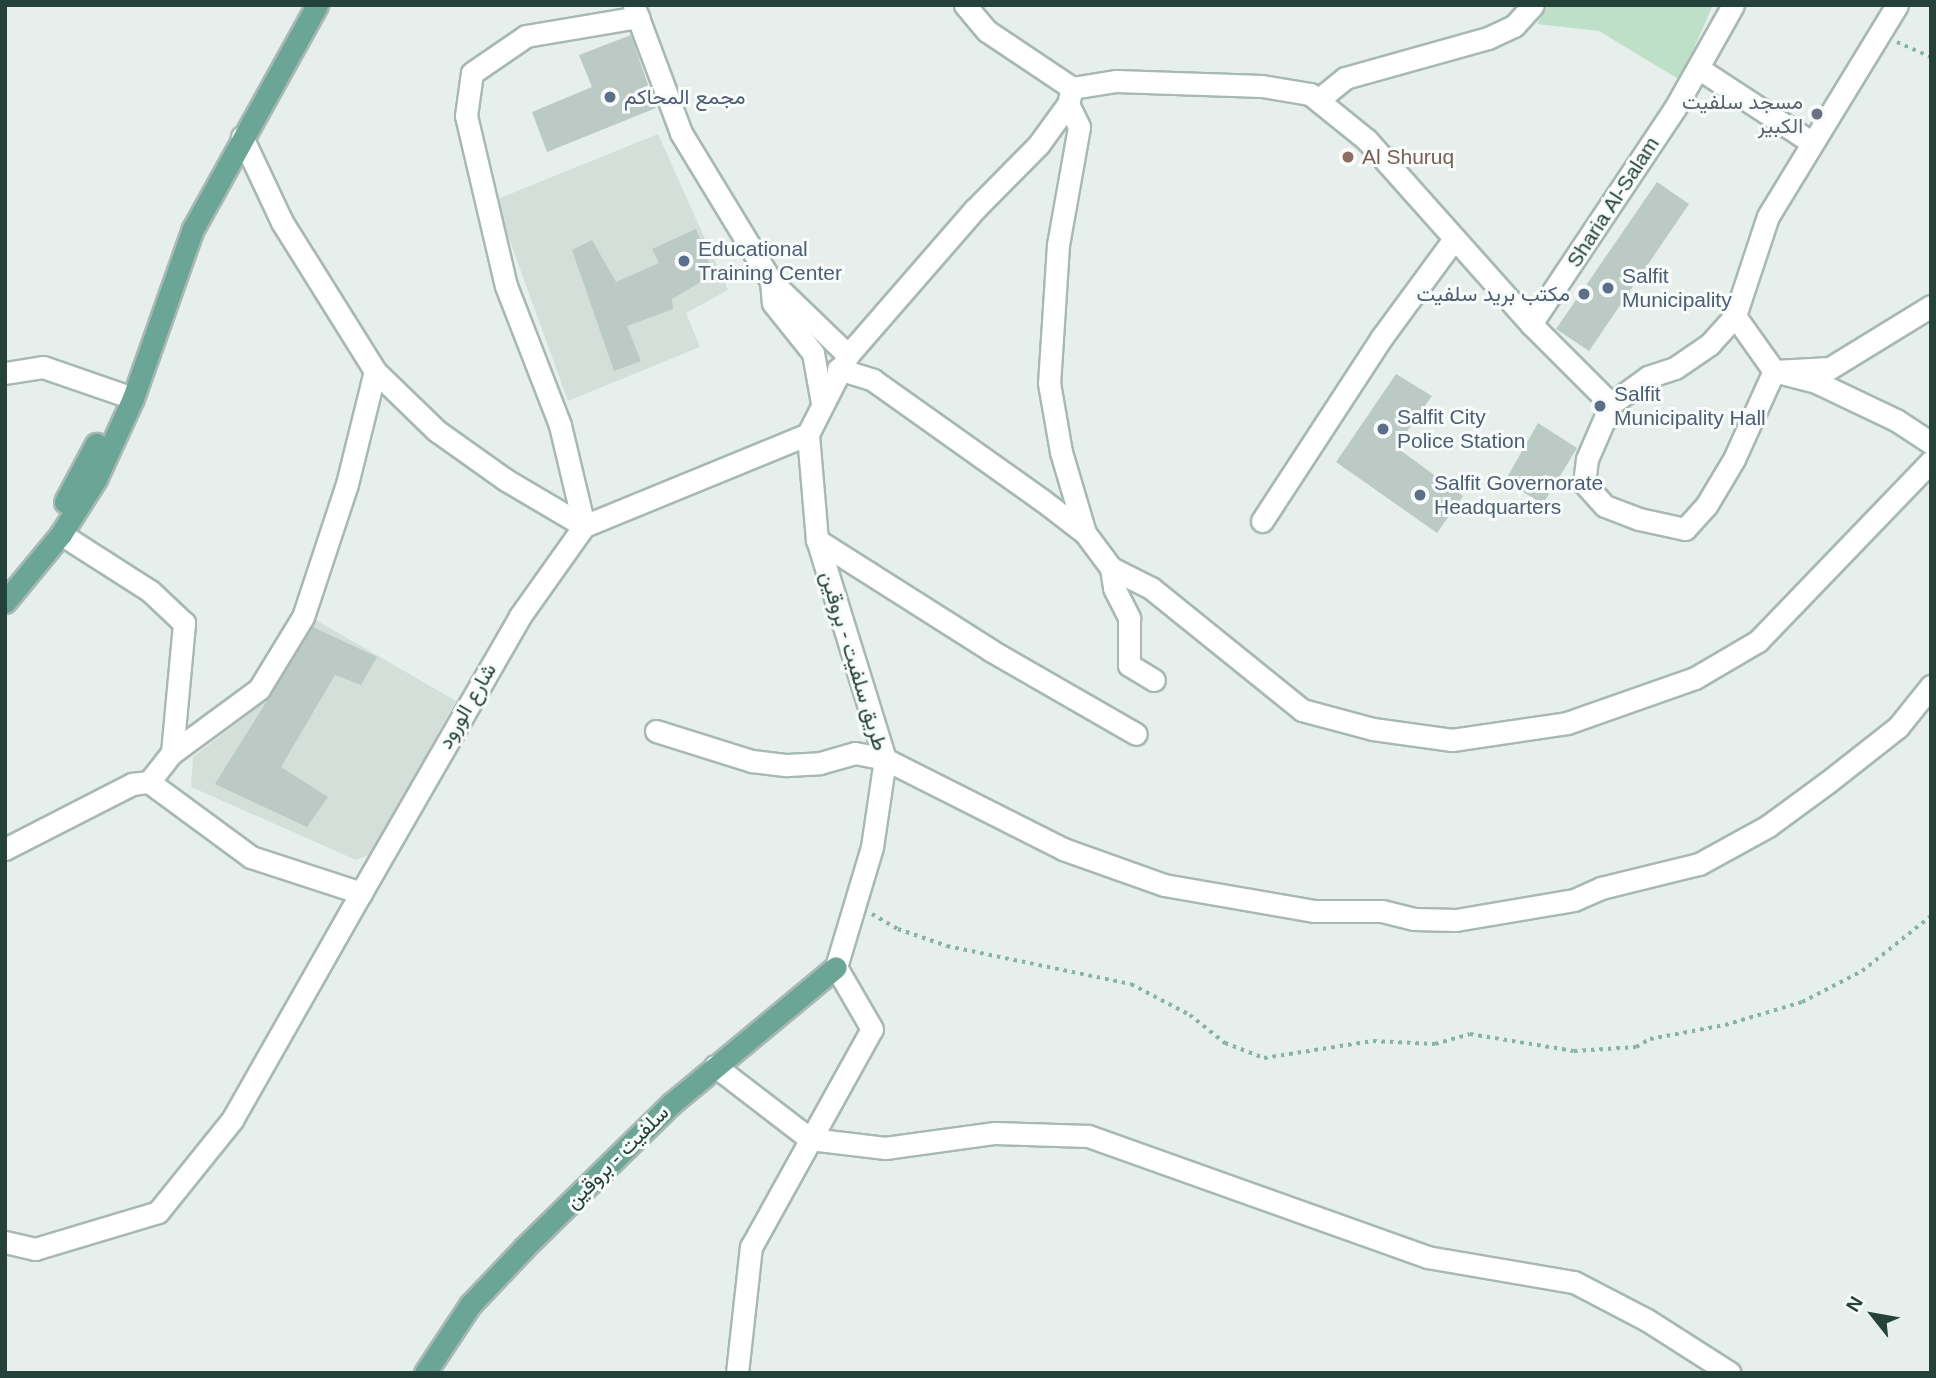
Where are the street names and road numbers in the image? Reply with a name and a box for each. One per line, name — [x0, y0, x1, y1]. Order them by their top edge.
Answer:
street label: Sharia Al-Salam — [1561, 132, 1665, 272]
street label: طريق سلفيت - بروقين — [815, 568, 893, 754]
street label: شارع الورود — [432, 659, 502, 753]
street label: سلفيت - بروقين — [560, 1100, 674, 1214]

